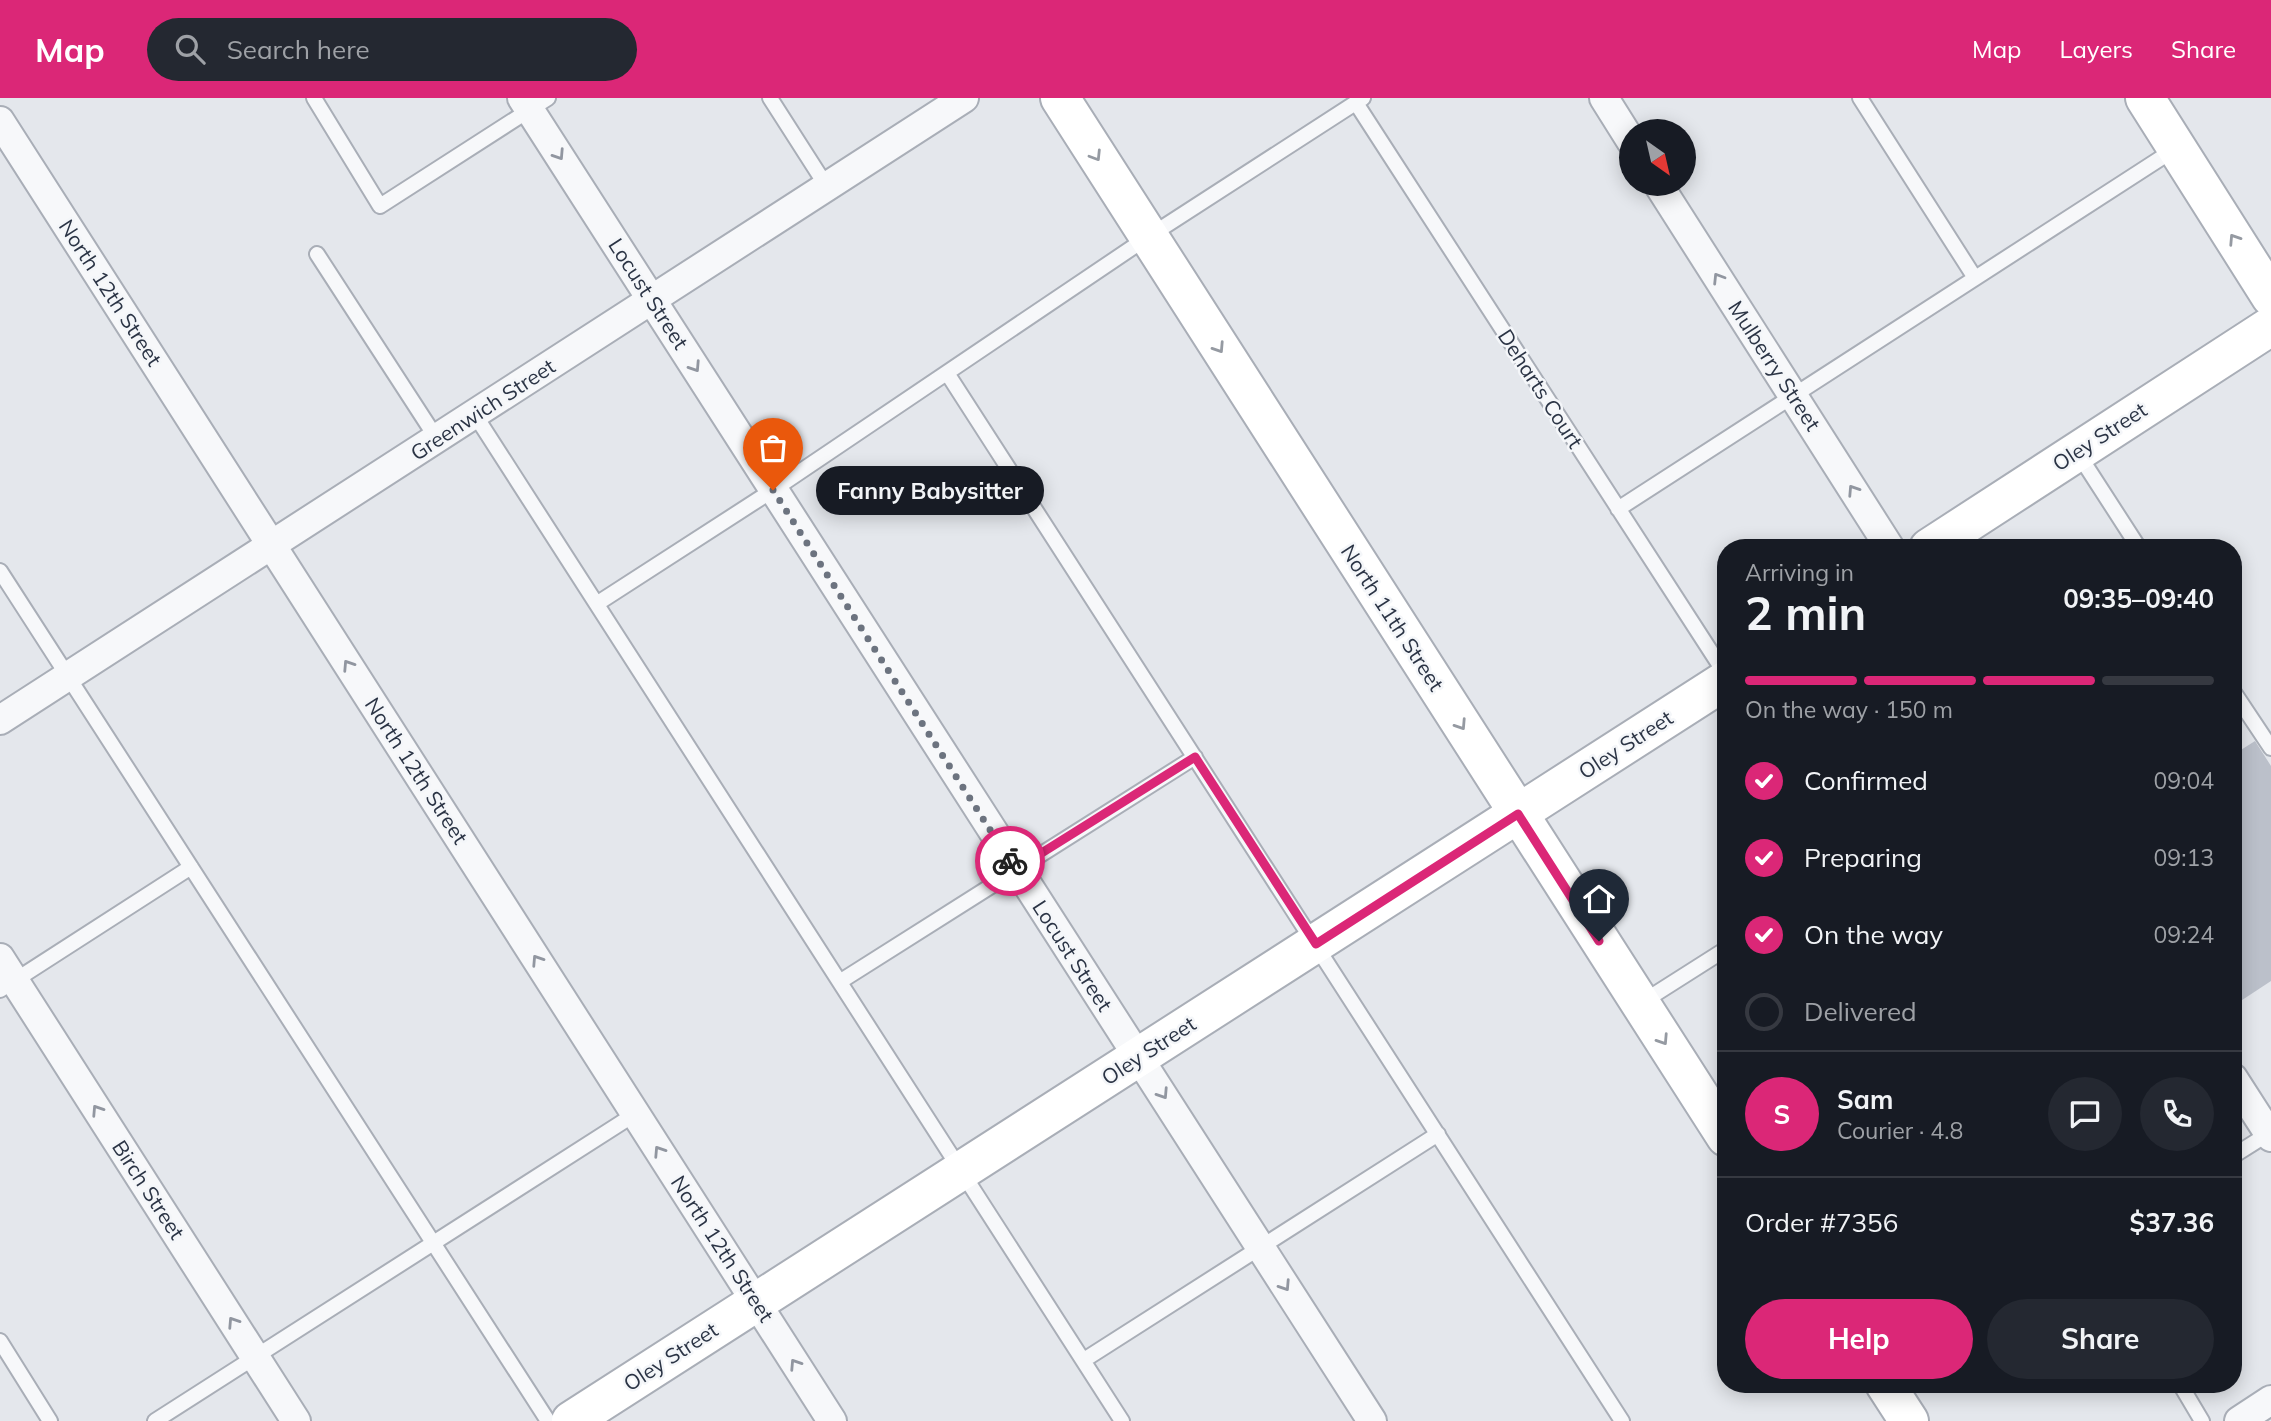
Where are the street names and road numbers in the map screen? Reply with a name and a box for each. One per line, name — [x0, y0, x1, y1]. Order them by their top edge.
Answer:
street label: North 12th Street — [54, 214, 168, 371]
street label: Locust Street — [603, 233, 694, 354]
street label: Mulberry Street — [1723, 296, 1827, 435]
street label: Deharts Court — [1493, 324, 1589, 453]
street label: Greenwich Street — [405, 353, 560, 466]
street label: Oley Street — [2047, 396, 2151, 476]
street label: North 11th Street — [1336, 539, 1450, 696]
street label: North 12th Street — [360, 692, 474, 849]
street label: Oley Street — [1573, 704, 1677, 784]
street label: Locust Street — [1027, 895, 1118, 1016]
street label: Oley Street — [1096, 1010, 1200, 1090]
street label: Birch Street — [107, 1135, 191, 1244]
street label: North 12th Street — [666, 1170, 780, 1327]
street label: Oley Street — [618, 1316, 722, 1396]

